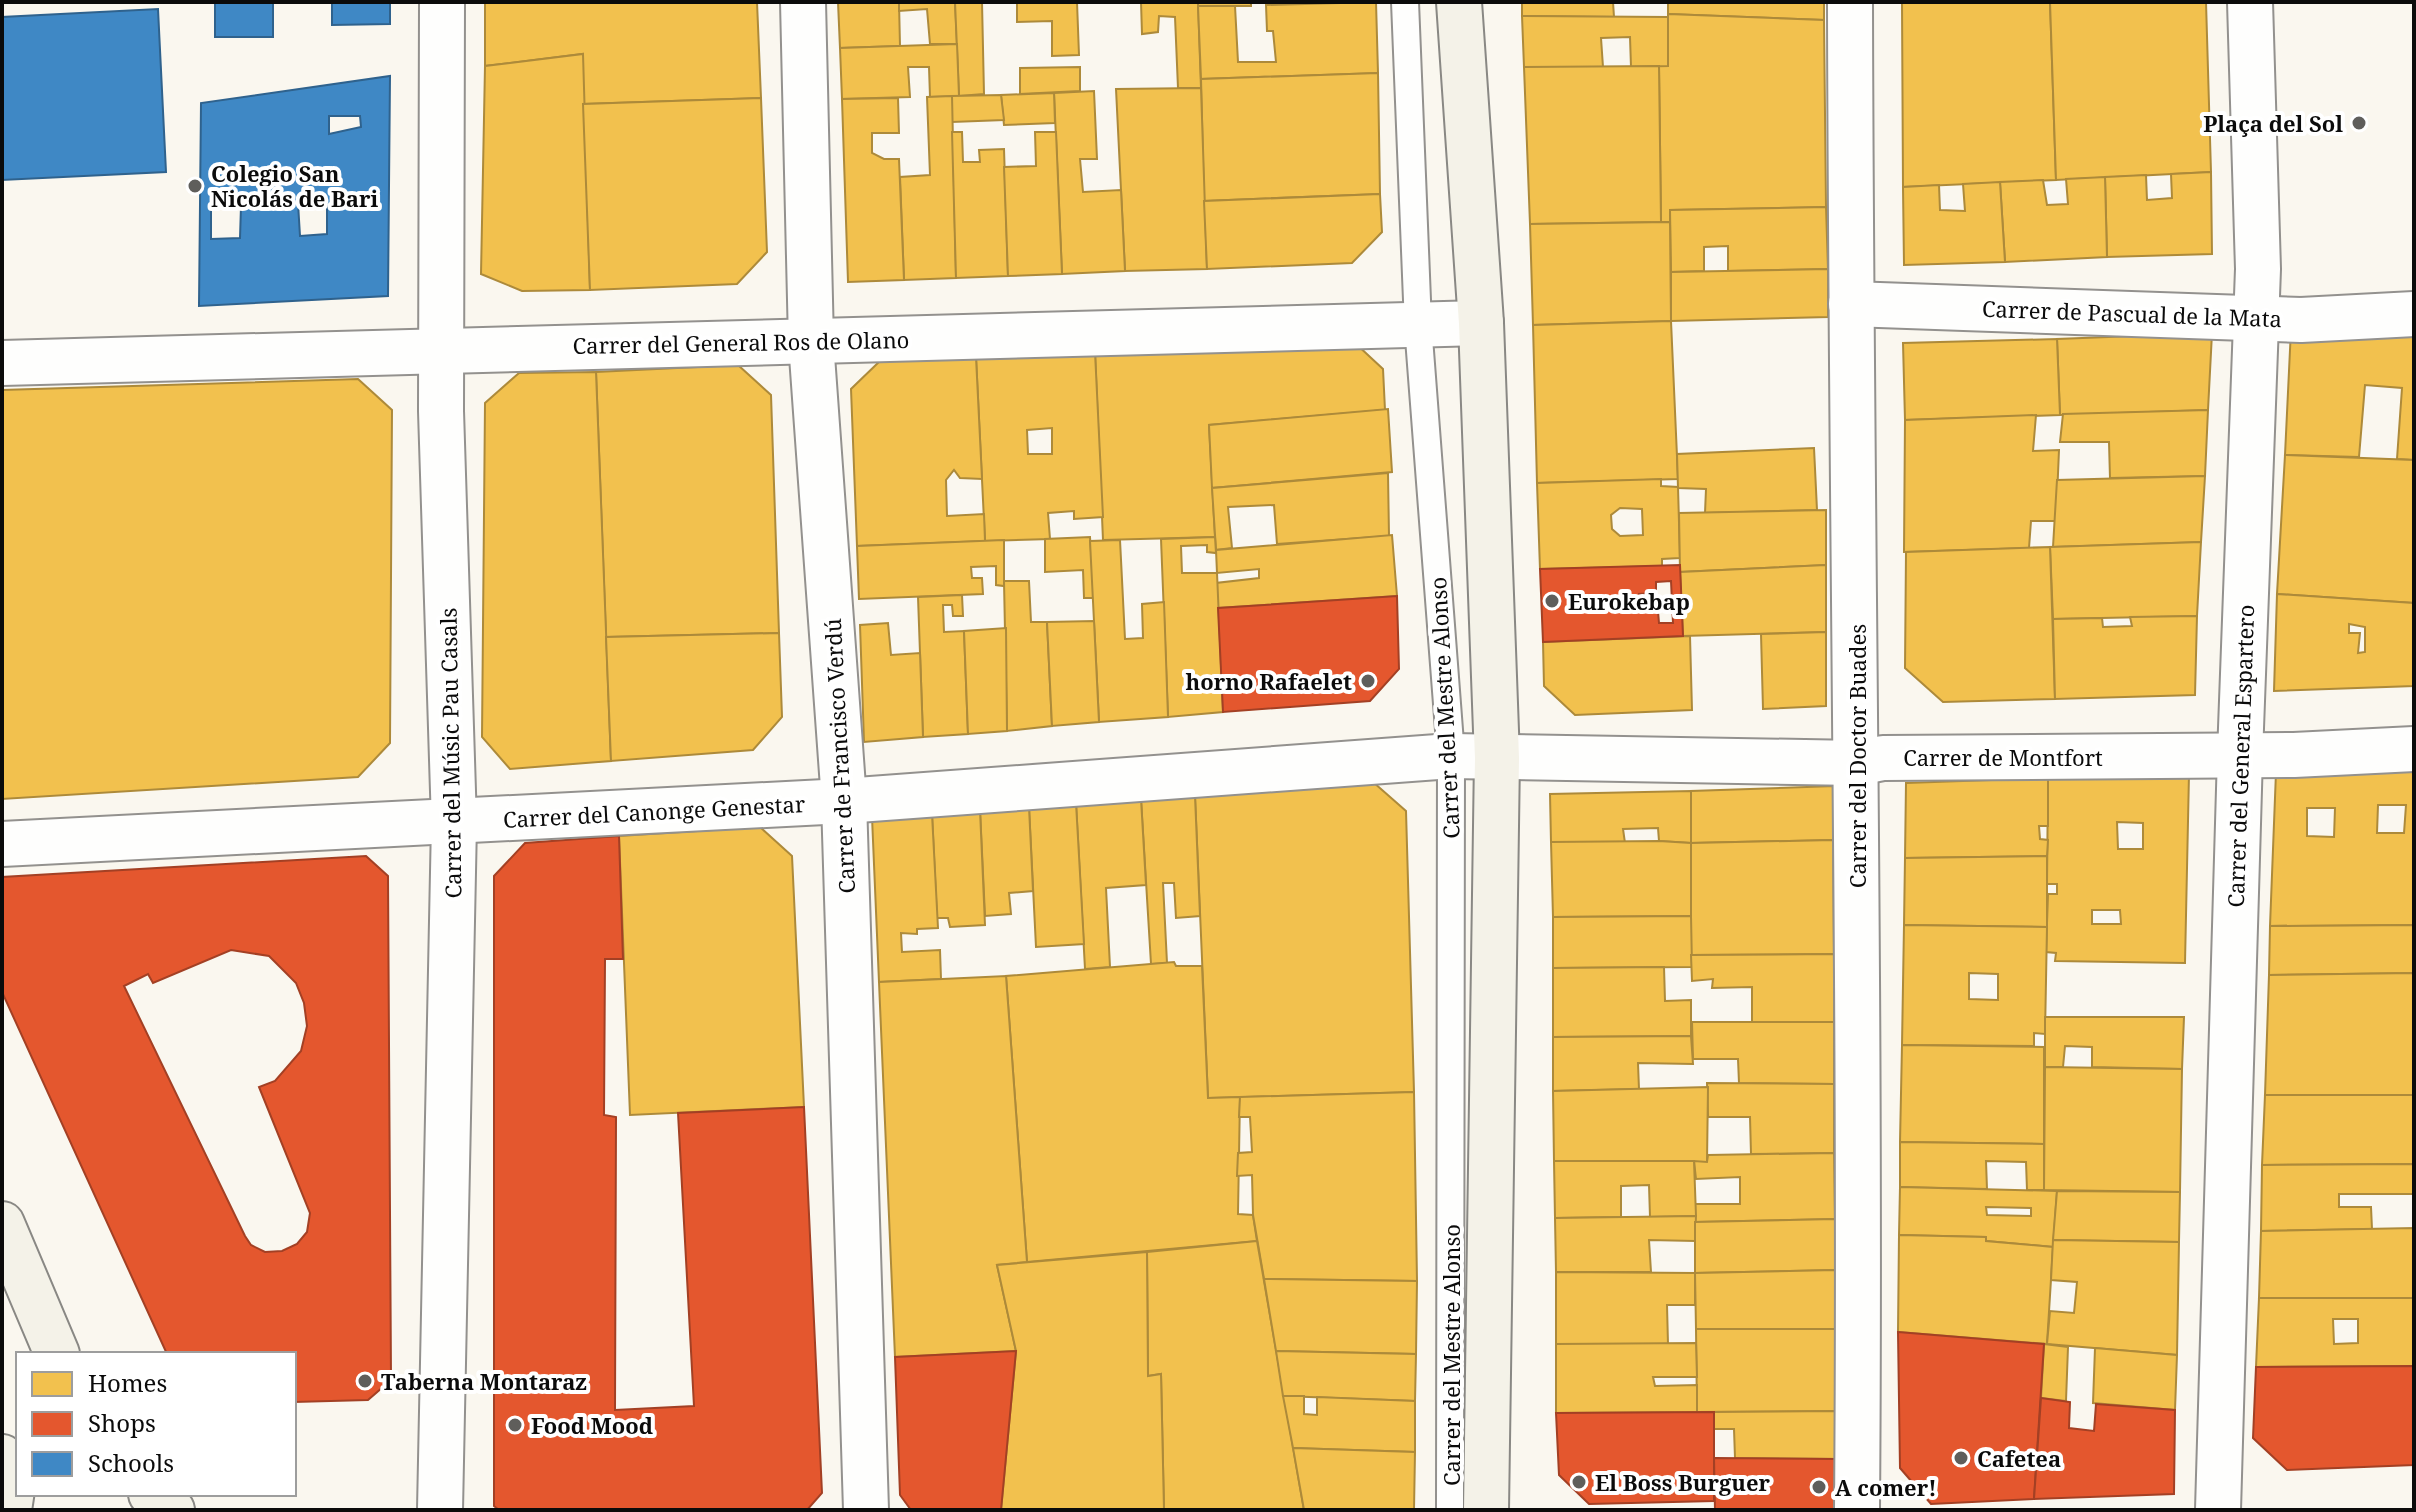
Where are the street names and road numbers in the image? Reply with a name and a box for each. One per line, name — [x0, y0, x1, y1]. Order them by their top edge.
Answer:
street label: Carrer de Pascual de la Mata — [1982, 293, 2282, 333]
street label: Carrer del General Ros de Olano — [572, 324, 910, 360]
street label: Carrer del Mestre Alonso — [1422, 576, 1466, 840]
street label: Carrer del General Espartero — [2220, 604, 2260, 908]
street label: Carrer del Músic Pau Casals — [432, 607, 468, 899]
street label: Carrer de Francisco Verdú — [817, 618, 861, 894]
street label: Carrer del Doctor Buades — [1842, 624, 1872, 888]
street label: Carrer de Montfort — [1903, 742, 2103, 772]
street label: Carrer del Canonge Genestar — [502, 788, 806, 834]
street label: Carrer del Mestre Alonso — [1436, 1224, 1466, 1486]

